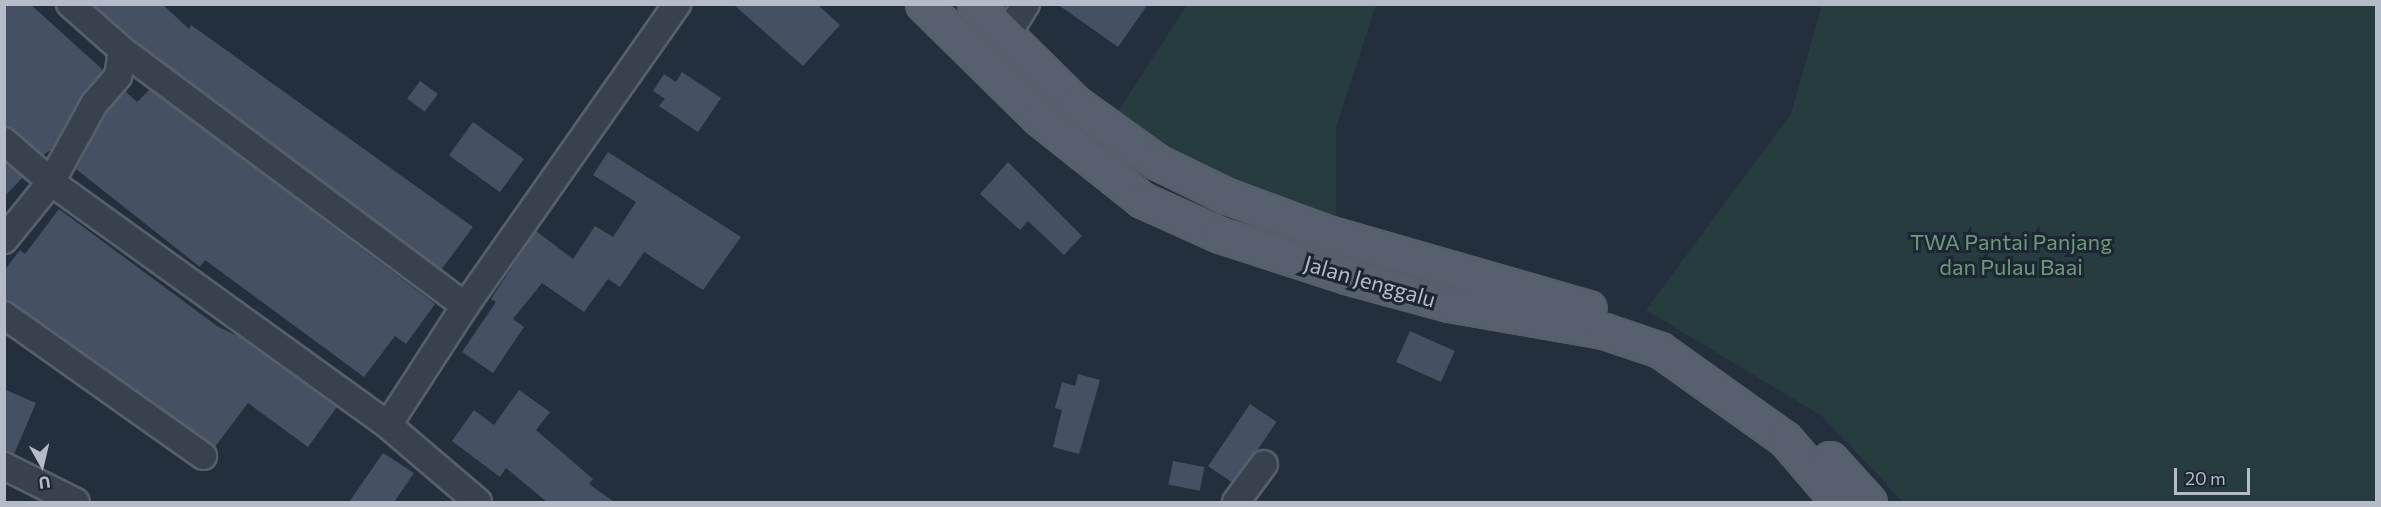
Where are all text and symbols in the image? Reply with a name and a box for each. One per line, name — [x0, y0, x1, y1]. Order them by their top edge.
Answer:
park label: TWA Pantai Panjang dan Pulau Baai — [1910, 228, 2112, 280]
street label: Jalan Jenggalu — [1301, 250, 1439, 312]
north arrow — [12, 435, 72, 495]
scale bar — [2177, 456, 2254, 494]
text: 20 m — [2185, 467, 2226, 489]
text: U — [37, 473, 52, 494]

